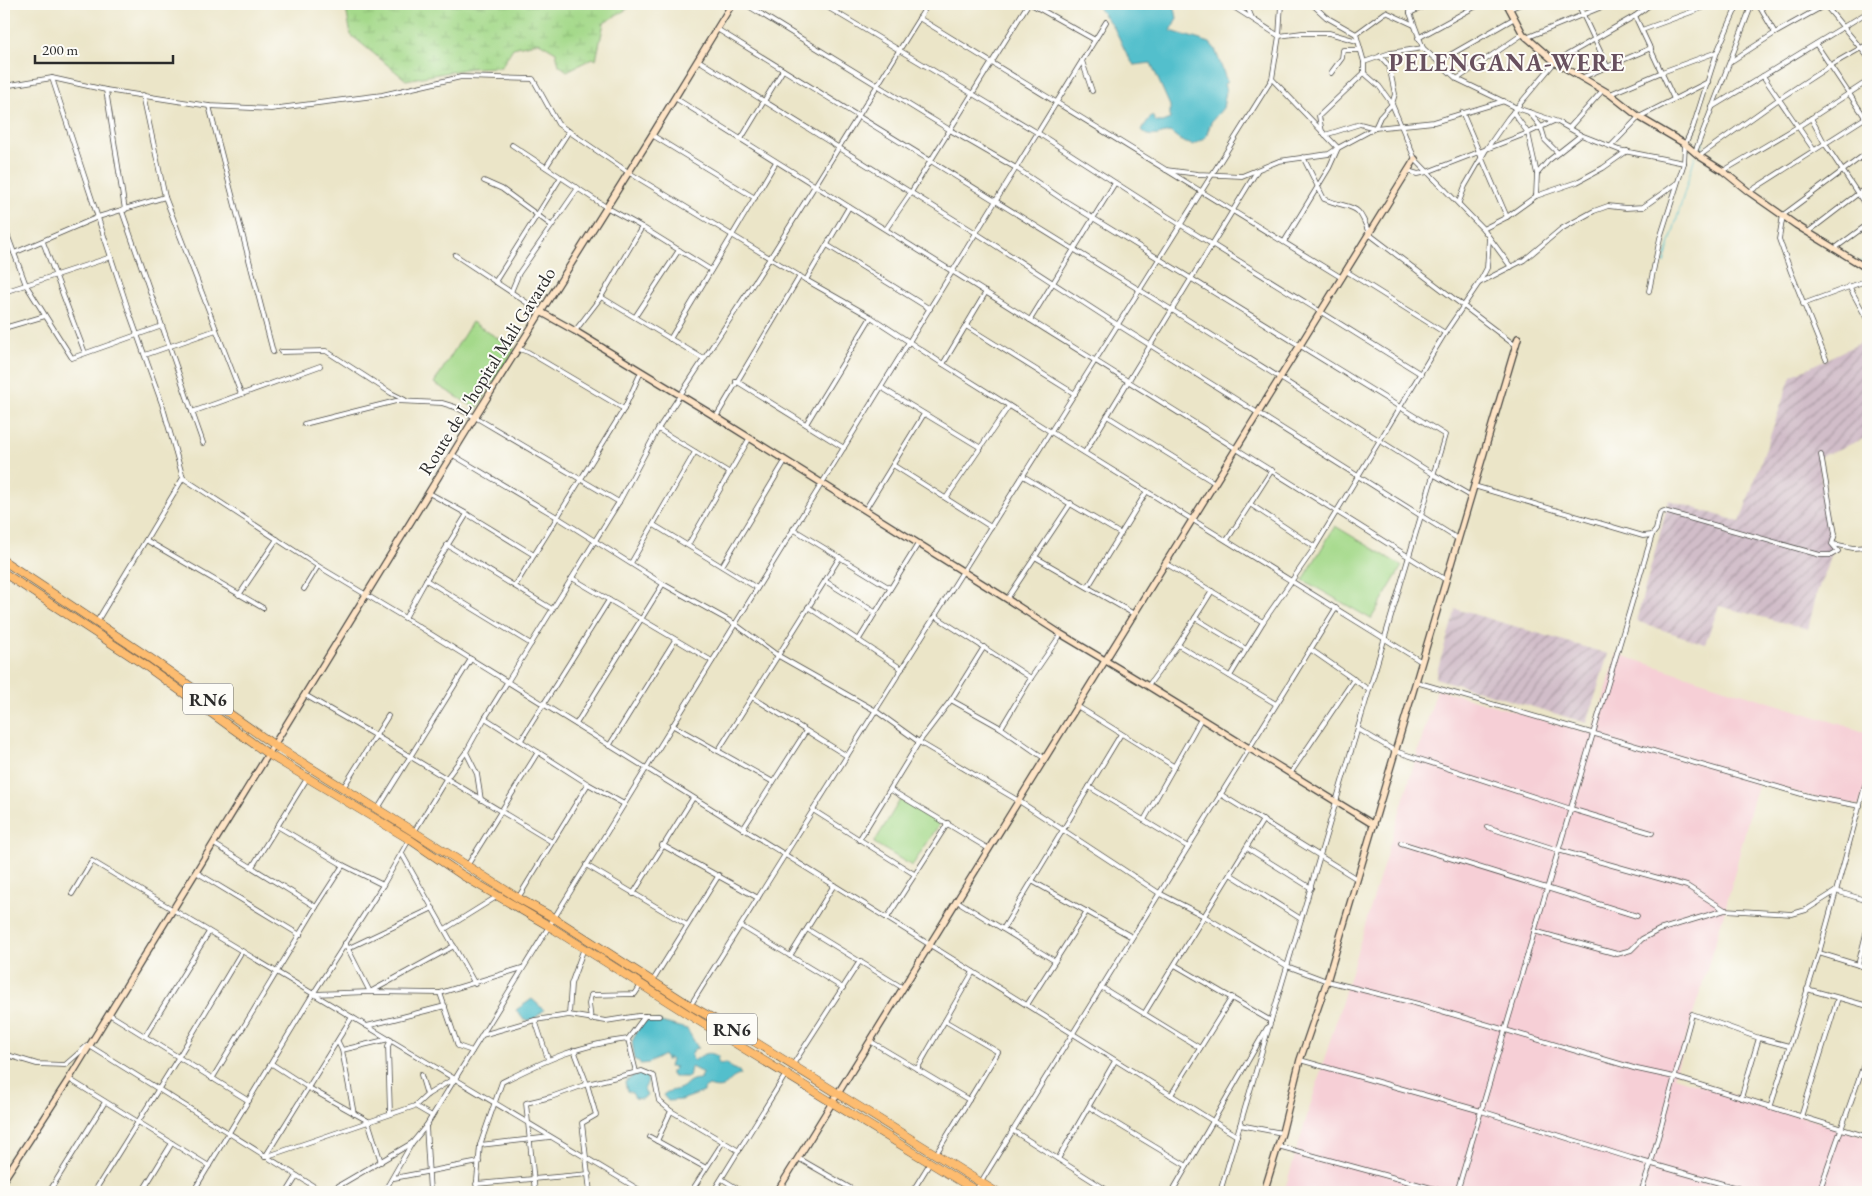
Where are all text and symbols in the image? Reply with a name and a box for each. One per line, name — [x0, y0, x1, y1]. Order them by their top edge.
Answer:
scale bar — [35, 32, 172, 64]
text: 200 m — [42, 40, 79, 59]
district label: PELENGANA-WERE — [1389, 47, 1625, 78]
street label: Route de L'hopital Mali Gavardo — [413, 262, 561, 480]
road number: RN6 — [183, 684, 233, 714]
road number: RN6 — [707, 1014, 757, 1044]

